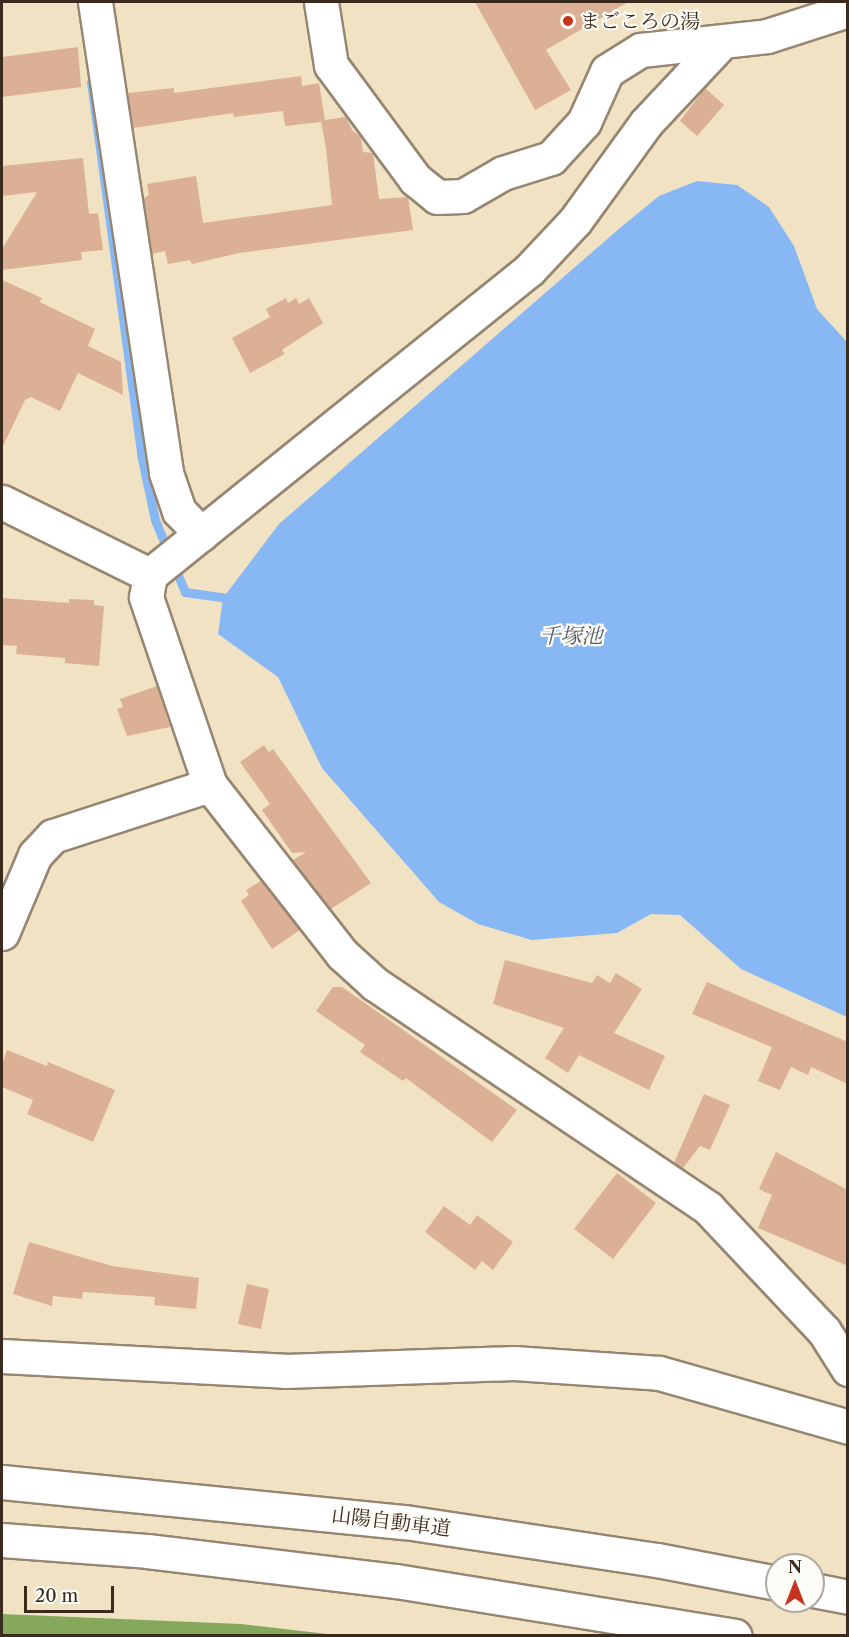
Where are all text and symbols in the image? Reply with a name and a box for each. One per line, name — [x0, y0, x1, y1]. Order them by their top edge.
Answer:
place label: まごころの湯 — [580, 9, 700, 33]
marker: まごころの湯 — [561, 14, 575, 28]
water label: 千塚池 — [540, 623, 602, 649]
street label: 山陽自動車道 — [330, 1503, 452, 1541]
north arrow — [765, 1553, 825, 1613]
text: N — [788, 1557, 802, 1577]
scale bar — [27, 1574, 117, 1612]
text: 20 m — [35, 1585, 78, 1607]

